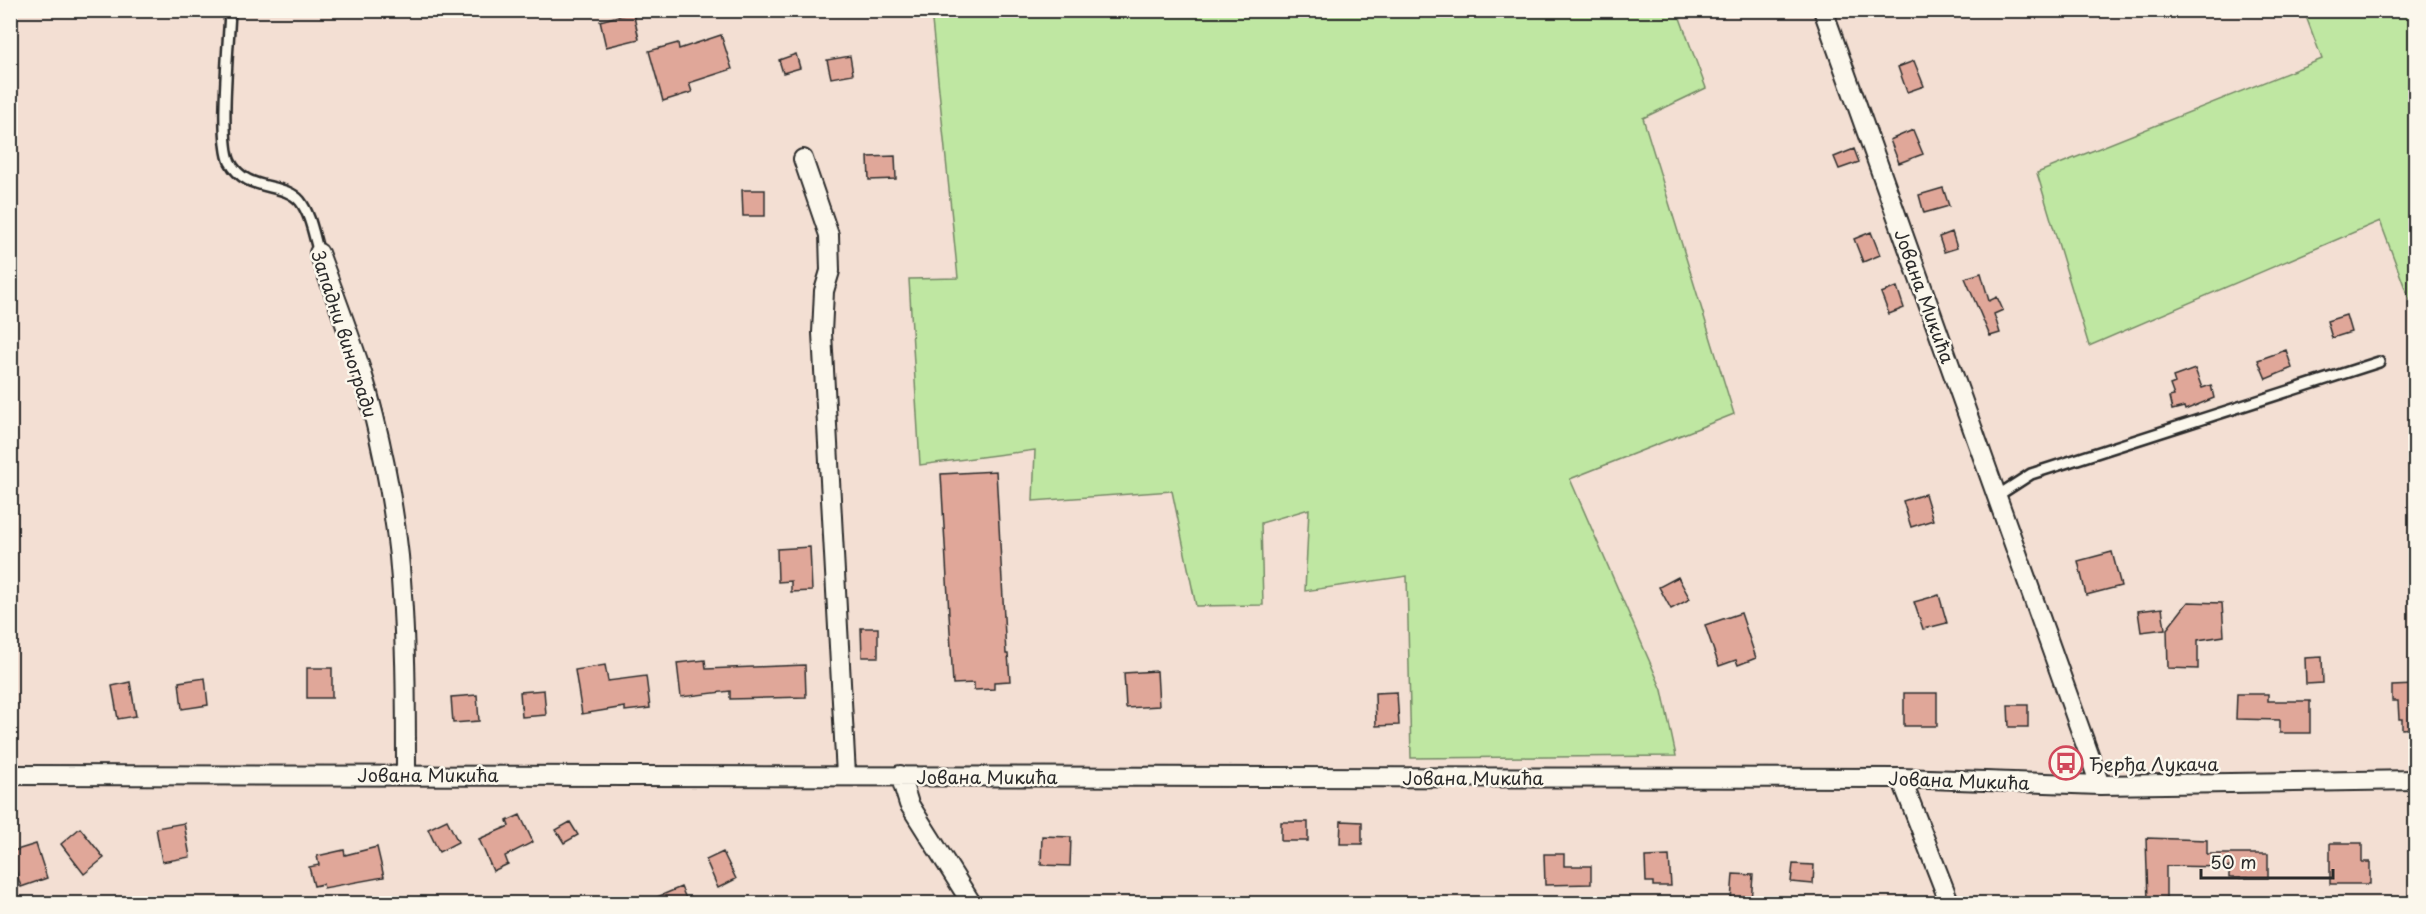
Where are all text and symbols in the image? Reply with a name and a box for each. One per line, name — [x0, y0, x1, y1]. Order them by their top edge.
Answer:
street label: Јована Микића — [1888, 225, 1962, 368]
street label: Западни виногради — [305, 247, 385, 421]
bus stop icon: Ђерђа Лукача — [2048, 745, 2084, 781]
place label: Ђерђа Лукача — [2089, 750, 2219, 777]
street label: Јована Микића — [357, 761, 499, 788]
street label: Јована Микића — [916, 763, 1058, 790]
street label: Јована Микића — [1402, 764, 1544, 791]
street label: Јована Микића — [1888, 764, 2031, 796]
scale bar — [2201, 842, 2333, 880]
text: 50 m — [2210, 848, 2257, 875]

